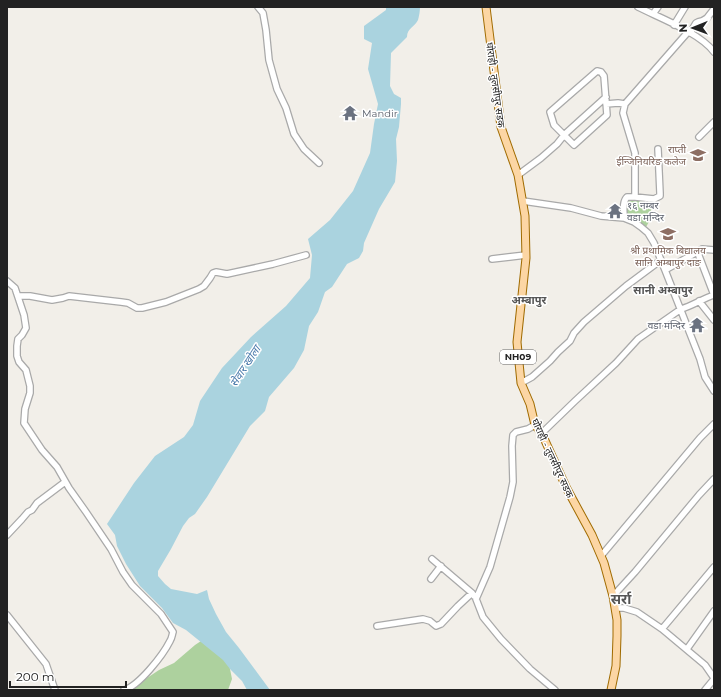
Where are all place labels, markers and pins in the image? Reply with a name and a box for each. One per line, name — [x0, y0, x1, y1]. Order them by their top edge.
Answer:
temple icon: Mandir — [341, 104, 359, 122]
place label: Mandir — [362, 107, 398, 120]
place label: राप्ती ईन्जिनियरिङ कलेज — [617, 143, 687, 168]
school or university icon: राप्ती ईन्जिनियरिङ कलेज — [689, 146, 707, 164]
place label: १६ नम्बर वडा मन्दिर — [627, 199, 665, 224]
temple icon: १६ नम्बर वडा मन्दिर — [606, 202, 624, 220]
school or university icon: श्री प्रथामिक बिद्यालय सानि अम्बापुर दाङ — [659, 225, 677, 243]
place label: श्री प्रथामिक बिद्यालय सानि अम्बापुर दाङ — [630, 244, 706, 269]
temple icon: वडा मन्दिर — [688, 316, 706, 334]
place label: वडा मन्दिर — [648, 319, 686, 332]

